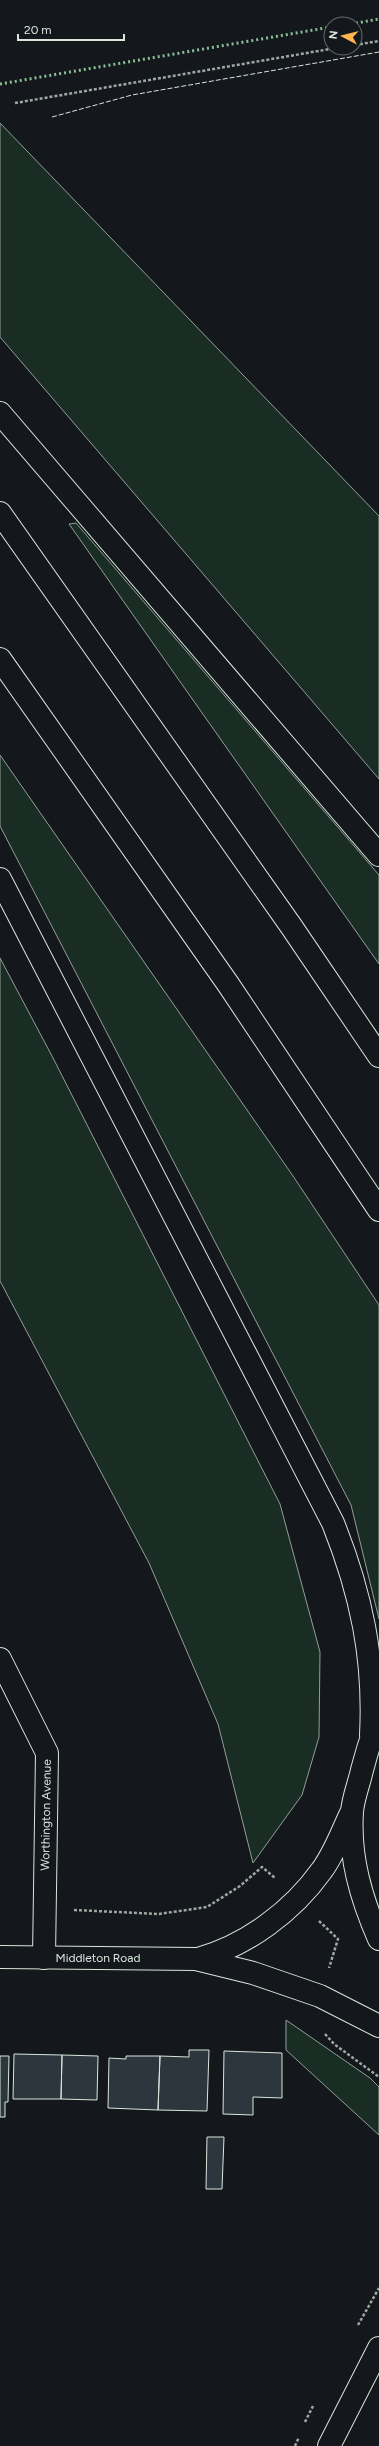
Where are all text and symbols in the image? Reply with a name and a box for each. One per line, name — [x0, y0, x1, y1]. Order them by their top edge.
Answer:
scale bar — [18, 16, 124, 42]
north arrow — [323, 16, 363, 56]
text: 20 m — [24, 23, 52, 37]
text: N — [327, 30, 341, 40]
street label: Worthington Avenue — [38, 1759, 54, 1871]
street label: Middleton Road — [56, 1951, 140, 1965]

